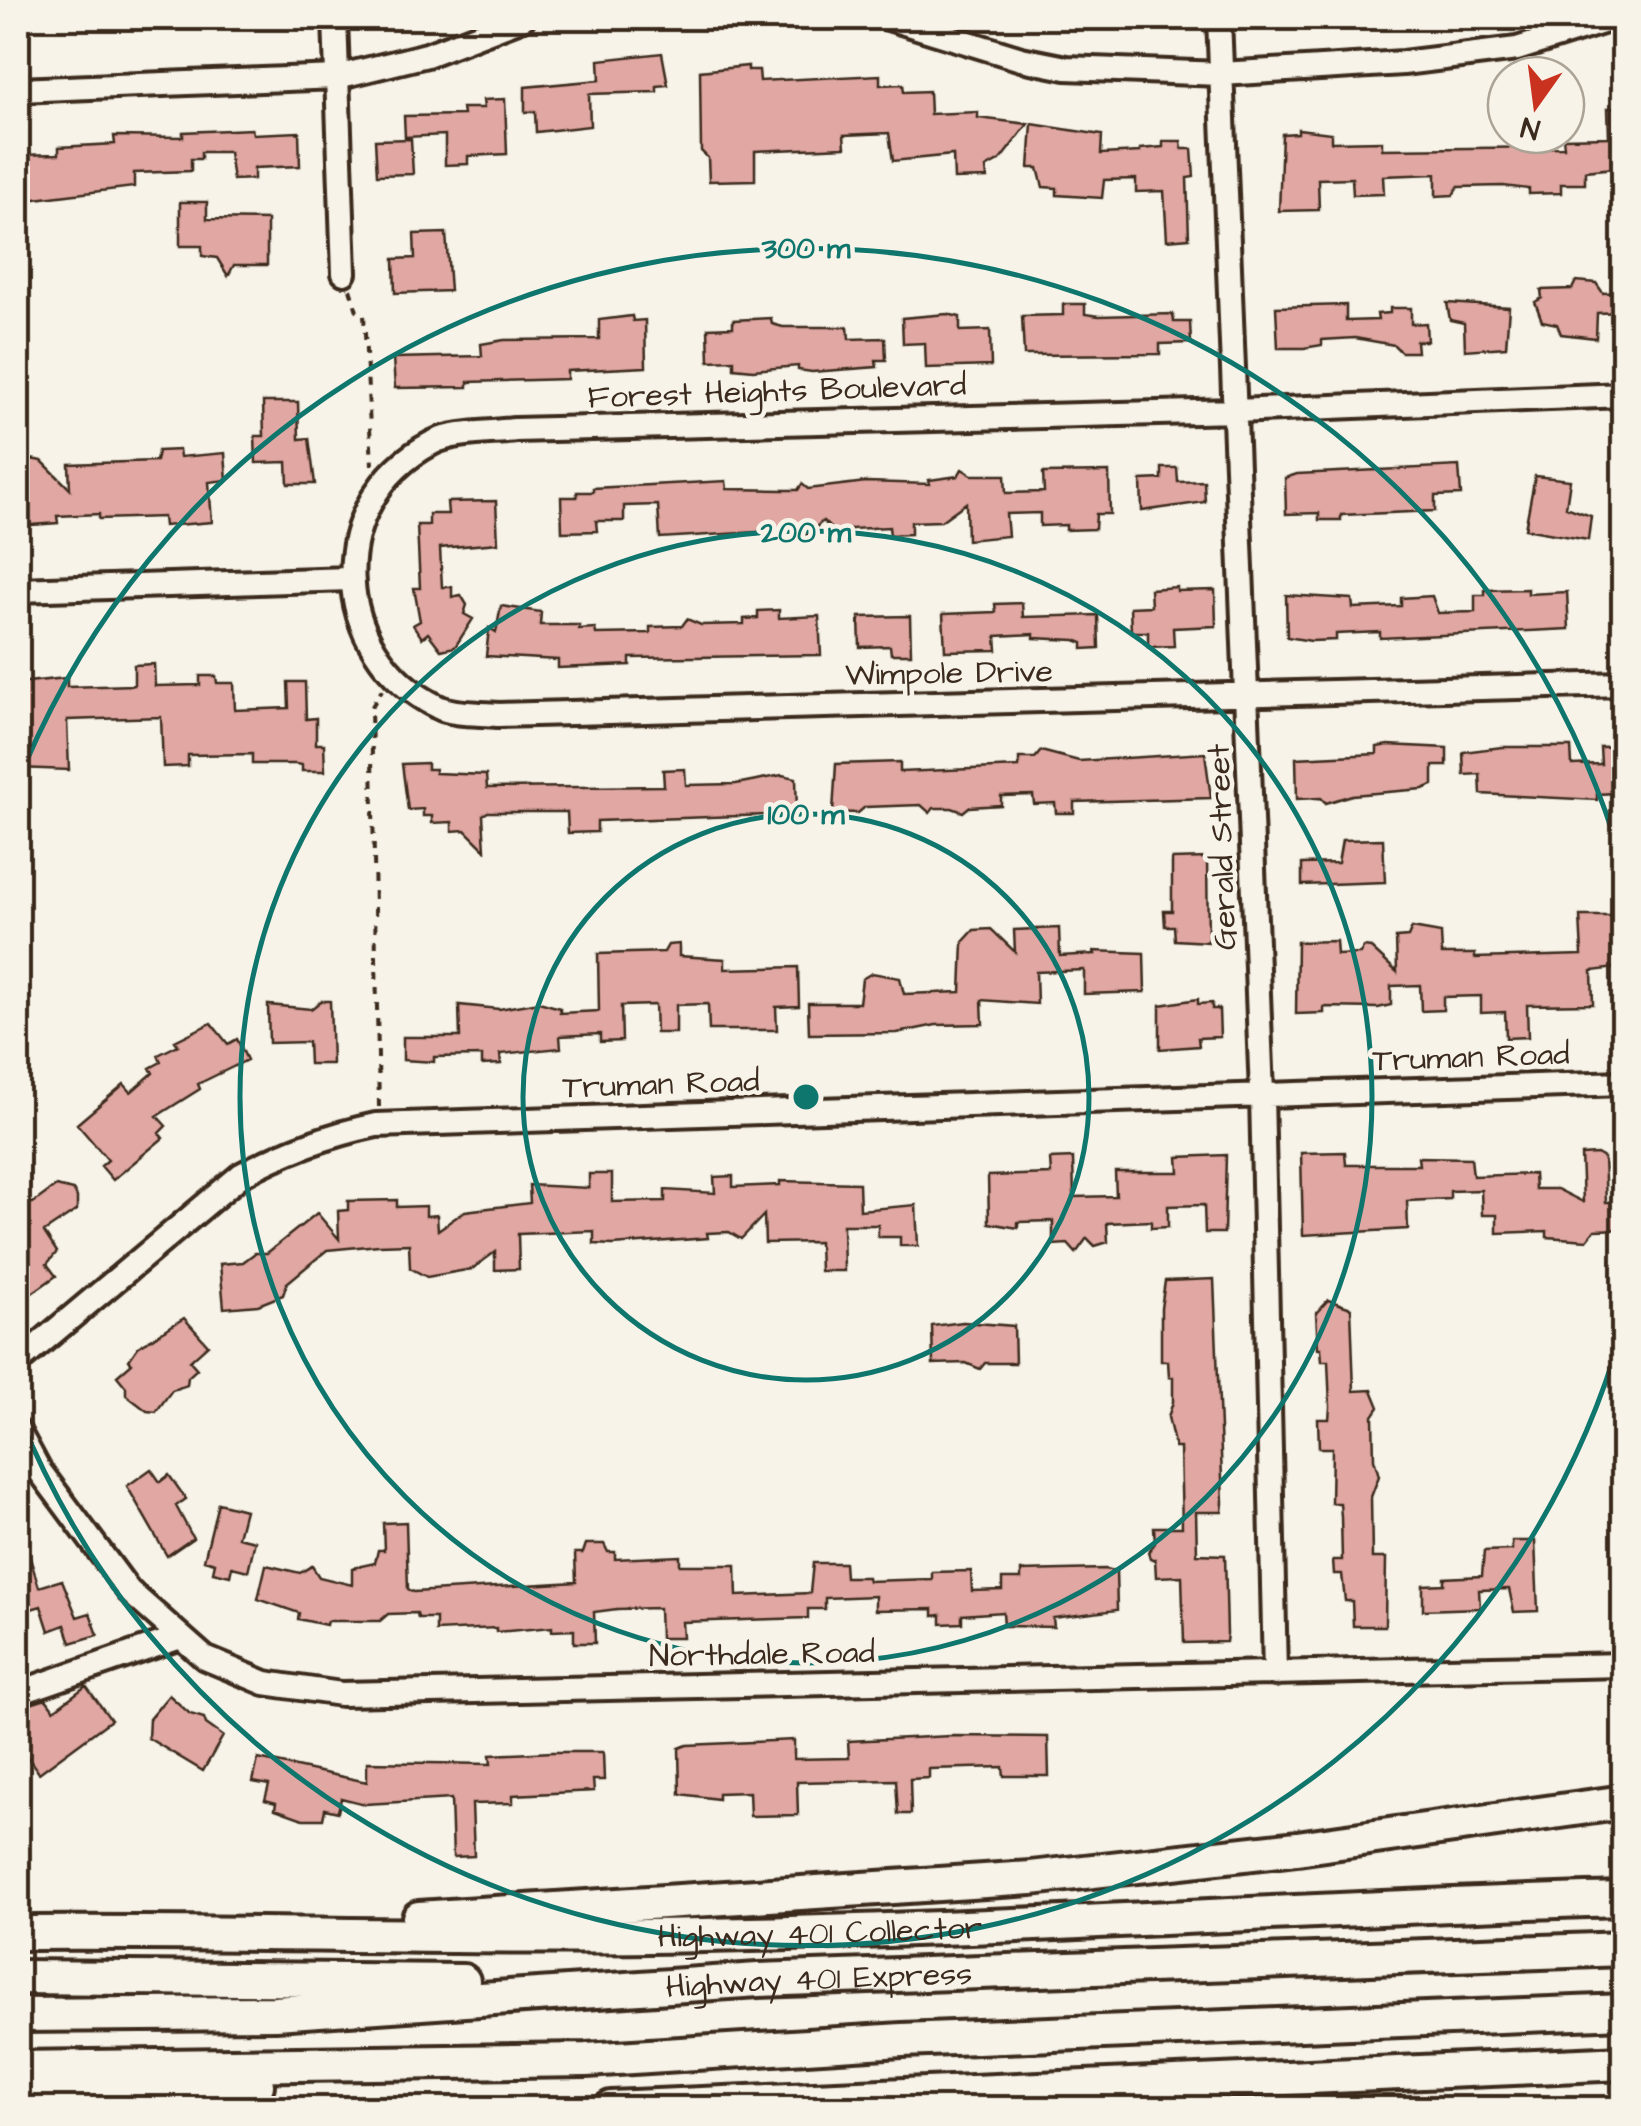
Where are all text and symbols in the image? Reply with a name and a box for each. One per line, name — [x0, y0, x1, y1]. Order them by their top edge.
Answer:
north arrow — [1486, 55, 1586, 155]
text: N — [1517, 107, 1544, 149]
text: 300 m — [761, 228, 851, 270]
street label: Forest Heights Boulevard — [587, 362, 967, 421]
text: 200 m — [760, 512, 852, 554]
street label: Wimpole Drive — [845, 649, 1053, 698]
street label: Gerald Street — [1196, 743, 1249, 951]
text: 100 m — [767, 794, 845, 836]
street label: Truman Road — [1372, 1032, 1570, 1083]
street label: Truman Road — [562, 1059, 760, 1110]
centre of rings — [788, 1079, 824, 1115]
street label: Northdale Road — [649, 1630, 875, 1679]
street label: Highway 401 Collector — [657, 1905, 984, 1960]
street label: Highway 401 Express — [664, 1951, 973, 2010]

